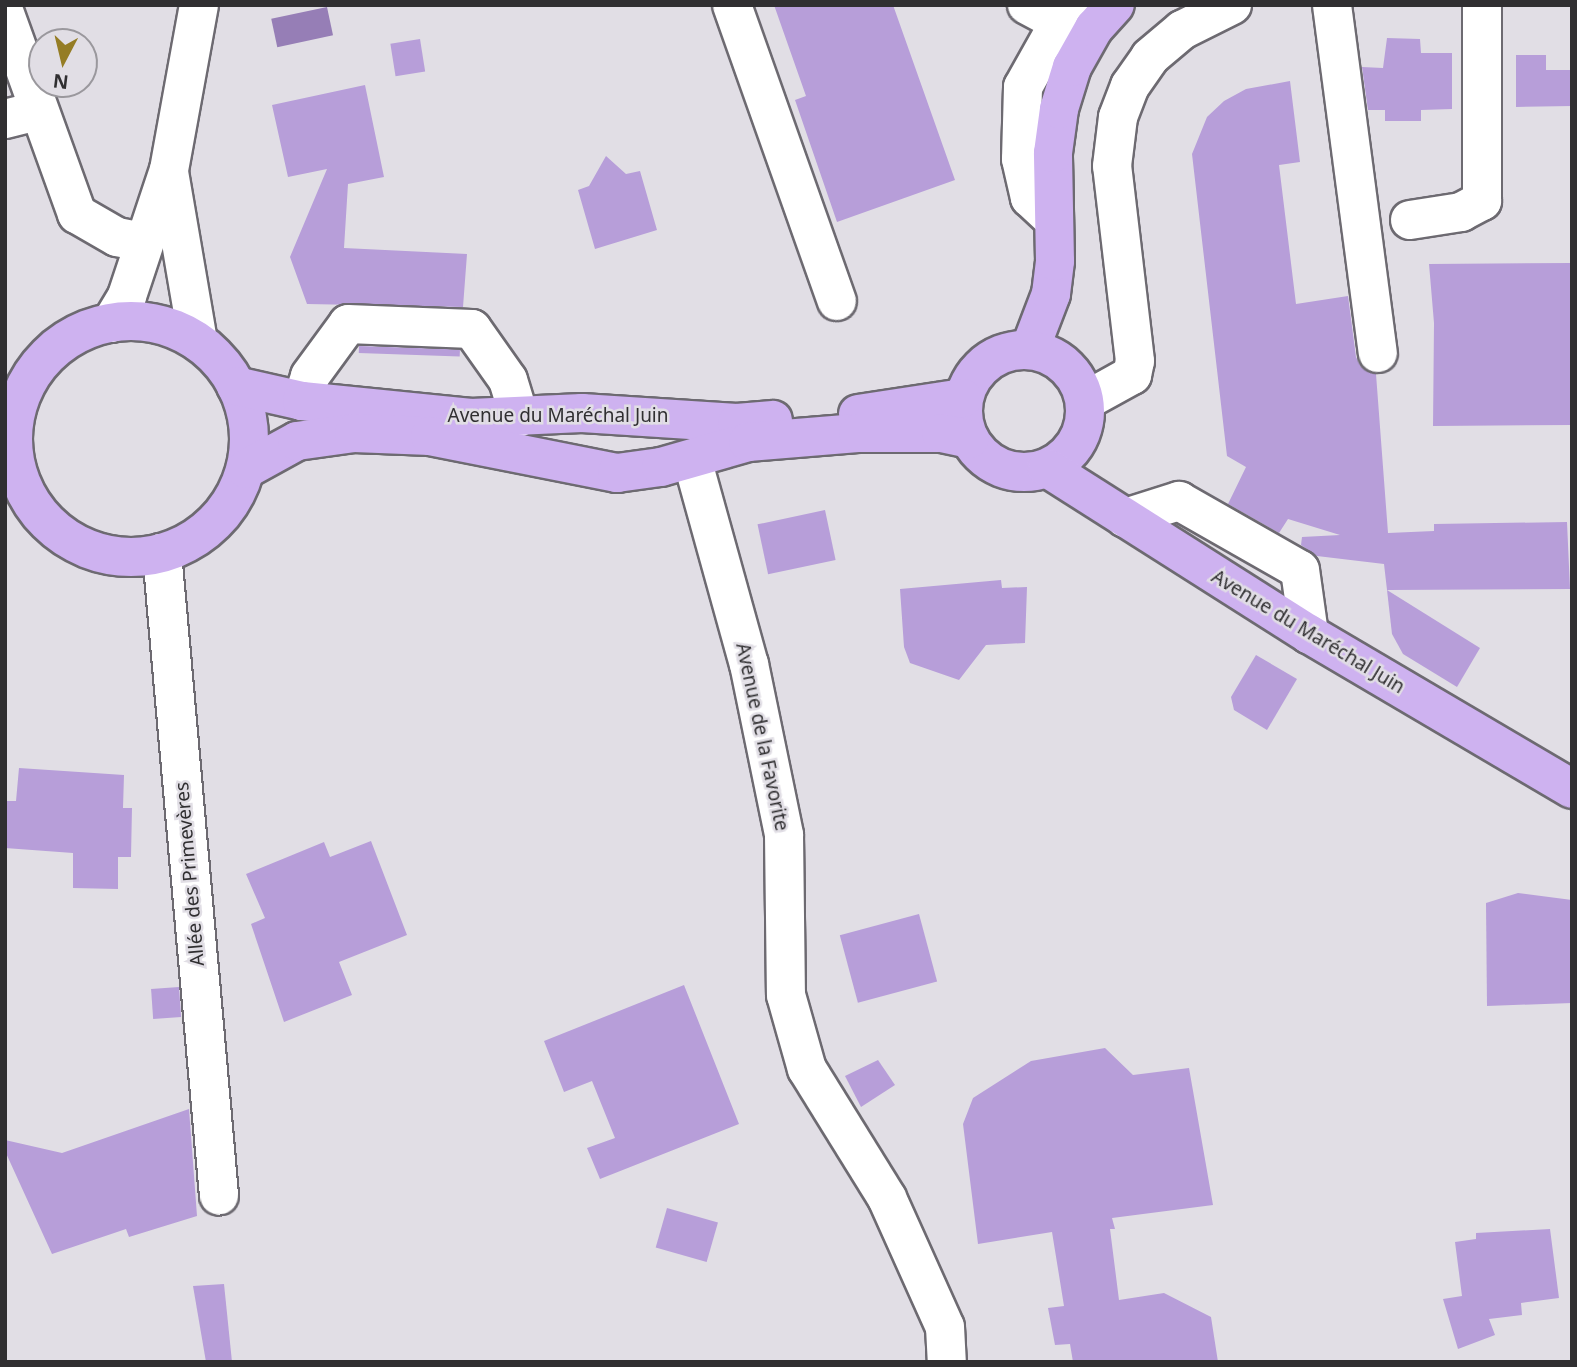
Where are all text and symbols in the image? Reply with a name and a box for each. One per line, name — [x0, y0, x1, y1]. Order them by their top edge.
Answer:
north arrow — [28, 28, 98, 98]
text: N — [51, 68, 70, 96]
street label: Avenue du Maréchal Juin — [447, 405, 669, 427]
street label: Avenue du Maréchal Juin — [1207, 565, 1409, 699]
street label: Avenue de la Favorite — [731, 641, 793, 833]
street label: Allée des Primevères — [171, 781, 209, 967]

